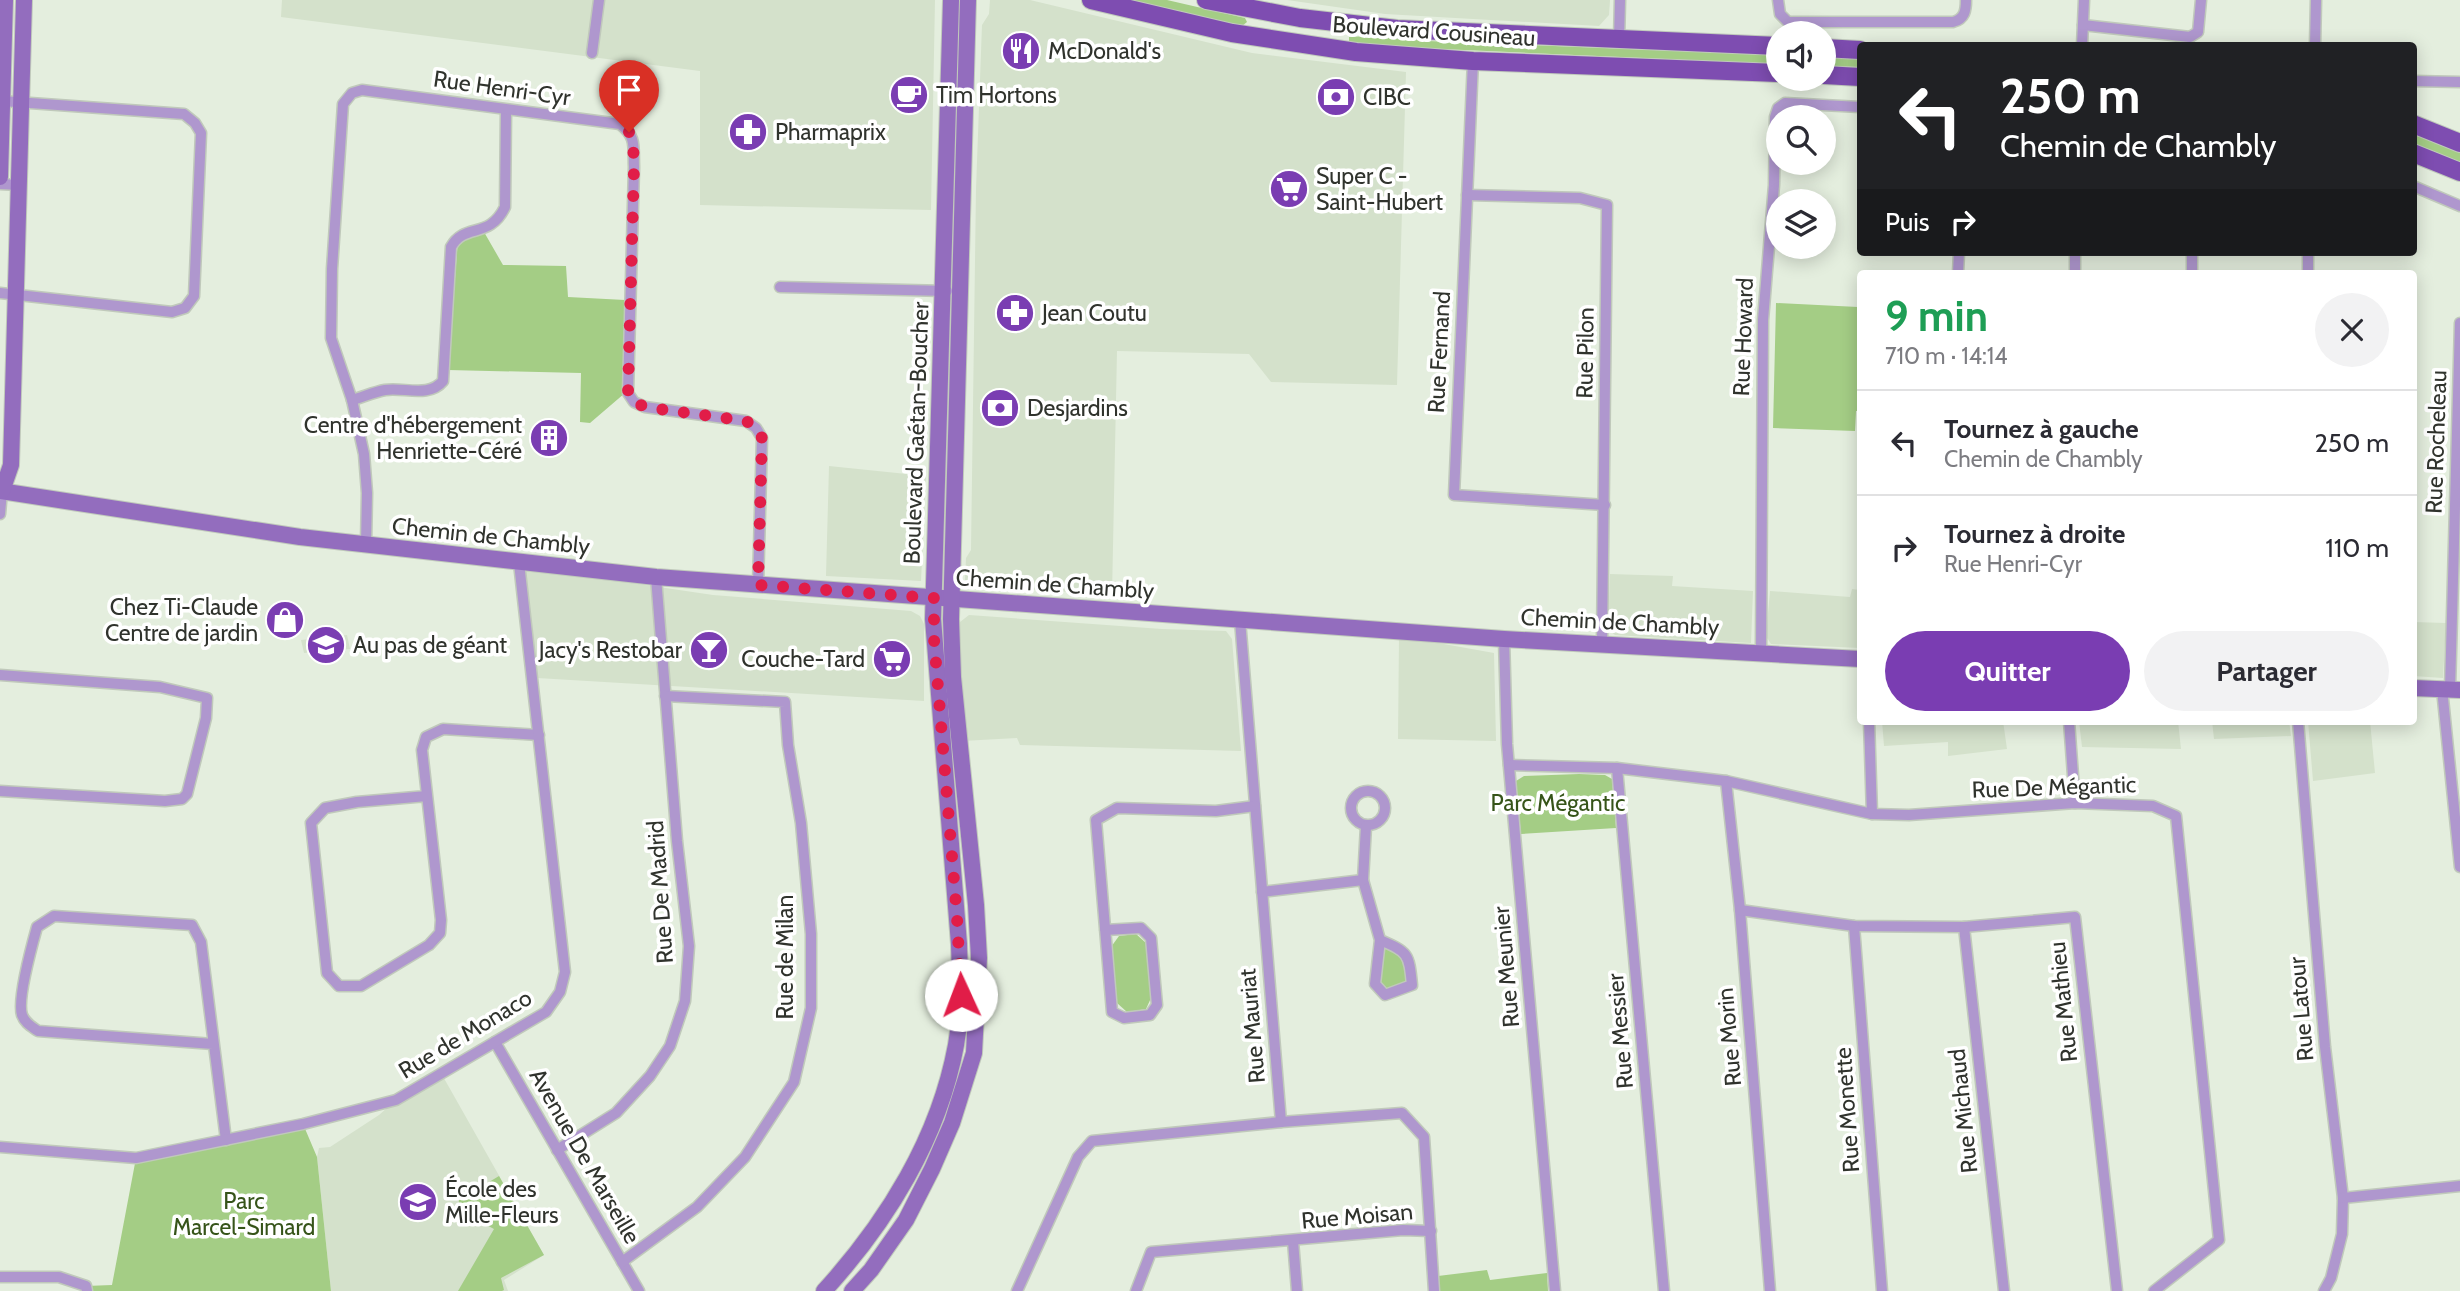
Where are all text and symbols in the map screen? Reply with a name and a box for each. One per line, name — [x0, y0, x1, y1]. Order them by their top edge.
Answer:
street label: Boulevard Cousineau — [1332, 10, 1536, 52]
map controls — [1766, 21, 1836, 259]
button: sound — [1766, 21, 1836, 91]
restaurant icon: McDonald's — [1000, 30, 1042, 72]
place label: McDonald's — [1048, 37, 1161, 65]
pin — [599, 60, 659, 132]
street label: Rue Henri-Cyr — [432, 65, 573, 112]
text: 250 m — [2000, 66, 2140, 125]
icon: left — [1885, 70, 1976, 161]
icon: arrive — [610, 71, 648, 109]
cafe icon: Tim Hortons — [888, 74, 930, 116]
bank icon: CIBC — [1315, 76, 1357, 118]
place label: Tim Hortons — [936, 81, 1057, 109]
place label: CIBC — [1363, 83, 1411, 111]
button: search — [1766, 105, 1836, 175]
pharmacy icon: Pharmaprix — [727, 111, 769, 153]
place label: Pharmaprix — [775, 118, 886, 146]
text: Chemin de Chambly — [2000, 126, 2276, 165]
place label: Super C - Saint-Hubert — [1316, 162, 1443, 216]
supermarket icon: Super C - Saint-Hubert — [1268, 168, 1310, 210]
button: layers — [1766, 189, 1836, 259]
icon: right — [1944, 203, 1982, 241]
text: Puis — [1885, 206, 1930, 238]
street label: Rue Howard — [1727, 277, 1759, 397]
street label: Rue Fernand — [1422, 290, 1456, 414]
text: 9 min — [1885, 290, 1988, 342]
pharmacy icon: Jean Coutu — [994, 292, 1036, 334]
button: close — [2315, 293, 2389, 367]
place label: Jean Coutu — [1041, 299, 1147, 327]
street label: Boulevard Gaétan-Boucher — [897, 301, 935, 565]
street label: Rue Pilon — [1570, 307, 1600, 399]
text: 710 m · 14:14 — [1885, 342, 2008, 370]
street label: Rue Rocheleau — [2420, 370, 2452, 514]
bank icon: Desjardins — [979, 387, 1021, 429]
place label: Desjardins — [1027, 394, 1128, 422]
place label: Centre d'hébergement Henriette-Céré — [304, 411, 522, 465]
text: Tournez à gauche — [1944, 413, 2139, 445]
building icon: Centre d'hébergement Henriette-Céré — [528, 417, 570, 459]
icon: left — [1885, 424, 1923, 462]
text: 250 m — [2315, 427, 2389, 459]
text: Chemin de Chambly — [1944, 445, 2143, 473]
street label: Chemin de Chambly — [391, 512, 592, 560]
text: Tournez à droite — [1944, 518, 2126, 550]
icon: right — [1885, 529, 1923, 567]
text: 110 m — [2325, 532, 2389, 564]
text: Rue Henri-Cyr — [1944, 550, 2082, 578]
street label: Chemin de Chambly — [955, 563, 1155, 605]
place label: Chez Ti-Claude Centre de jardin — [105, 593, 258, 647]
shop icon: Chez Ti-Claude Centre de jardin — [264, 599, 306, 641]
street label: Chemin de Chambly — [1520, 603, 1720, 641]
school or university icon: Au pas de géant — [305, 624, 347, 666]
bar icon: Jacy's Restobar — [688, 629, 730, 671]
place label: Au pas de géant — [353, 631, 507, 659]
button: Quitter — [1885, 631, 2130, 711]
button: Partager — [2144, 631, 2389, 711]
place label: Jacy's Restobar — [538, 636, 683, 664]
supermarket icon: Couche-Tard — [871, 638, 913, 680]
place label: Couche-Tard — [741, 645, 865, 673]
street label: Rue De Mégantic — [1971, 770, 2137, 804]
park label: Parc Mégantic — [1491, 789, 1625, 817]
street label: Rue De Madrid — [641, 820, 679, 964]
street label: Rue de Milan — [771, 895, 799, 1019]
street label: Rue Meunier — [1487, 904, 1525, 1029]
street label: Rue Mathieu — [2043, 940, 2083, 1064]
street label: Rue Latour — [2282, 955, 2320, 1062]
position arrow — [924, 958, 998, 1032]
street label: Rue Mauriat — [1233, 967, 1271, 1084]
street label: Rue Messier — [1601, 971, 1639, 1090]
street label: Rue de Monaco — [393, 983, 537, 1085]
street label: Rue Morin — [1711, 987, 1747, 1087]
street label: Rue Monette — [1829, 1046, 1865, 1174]
street label: Rue Michaud — [1943, 1048, 1983, 1174]
street label: Avenue De Marseille — [524, 1064, 647, 1249]
place label: École des Mille-Fleurs — [445, 1174, 559, 1229]
school or university icon: École des Mille-Fleurs — [397, 1181, 439, 1223]
park label: Parc Marcel-Simard — [173, 1187, 315, 1241]
street label: Rue Moisan — [1300, 1197, 1414, 1235]

